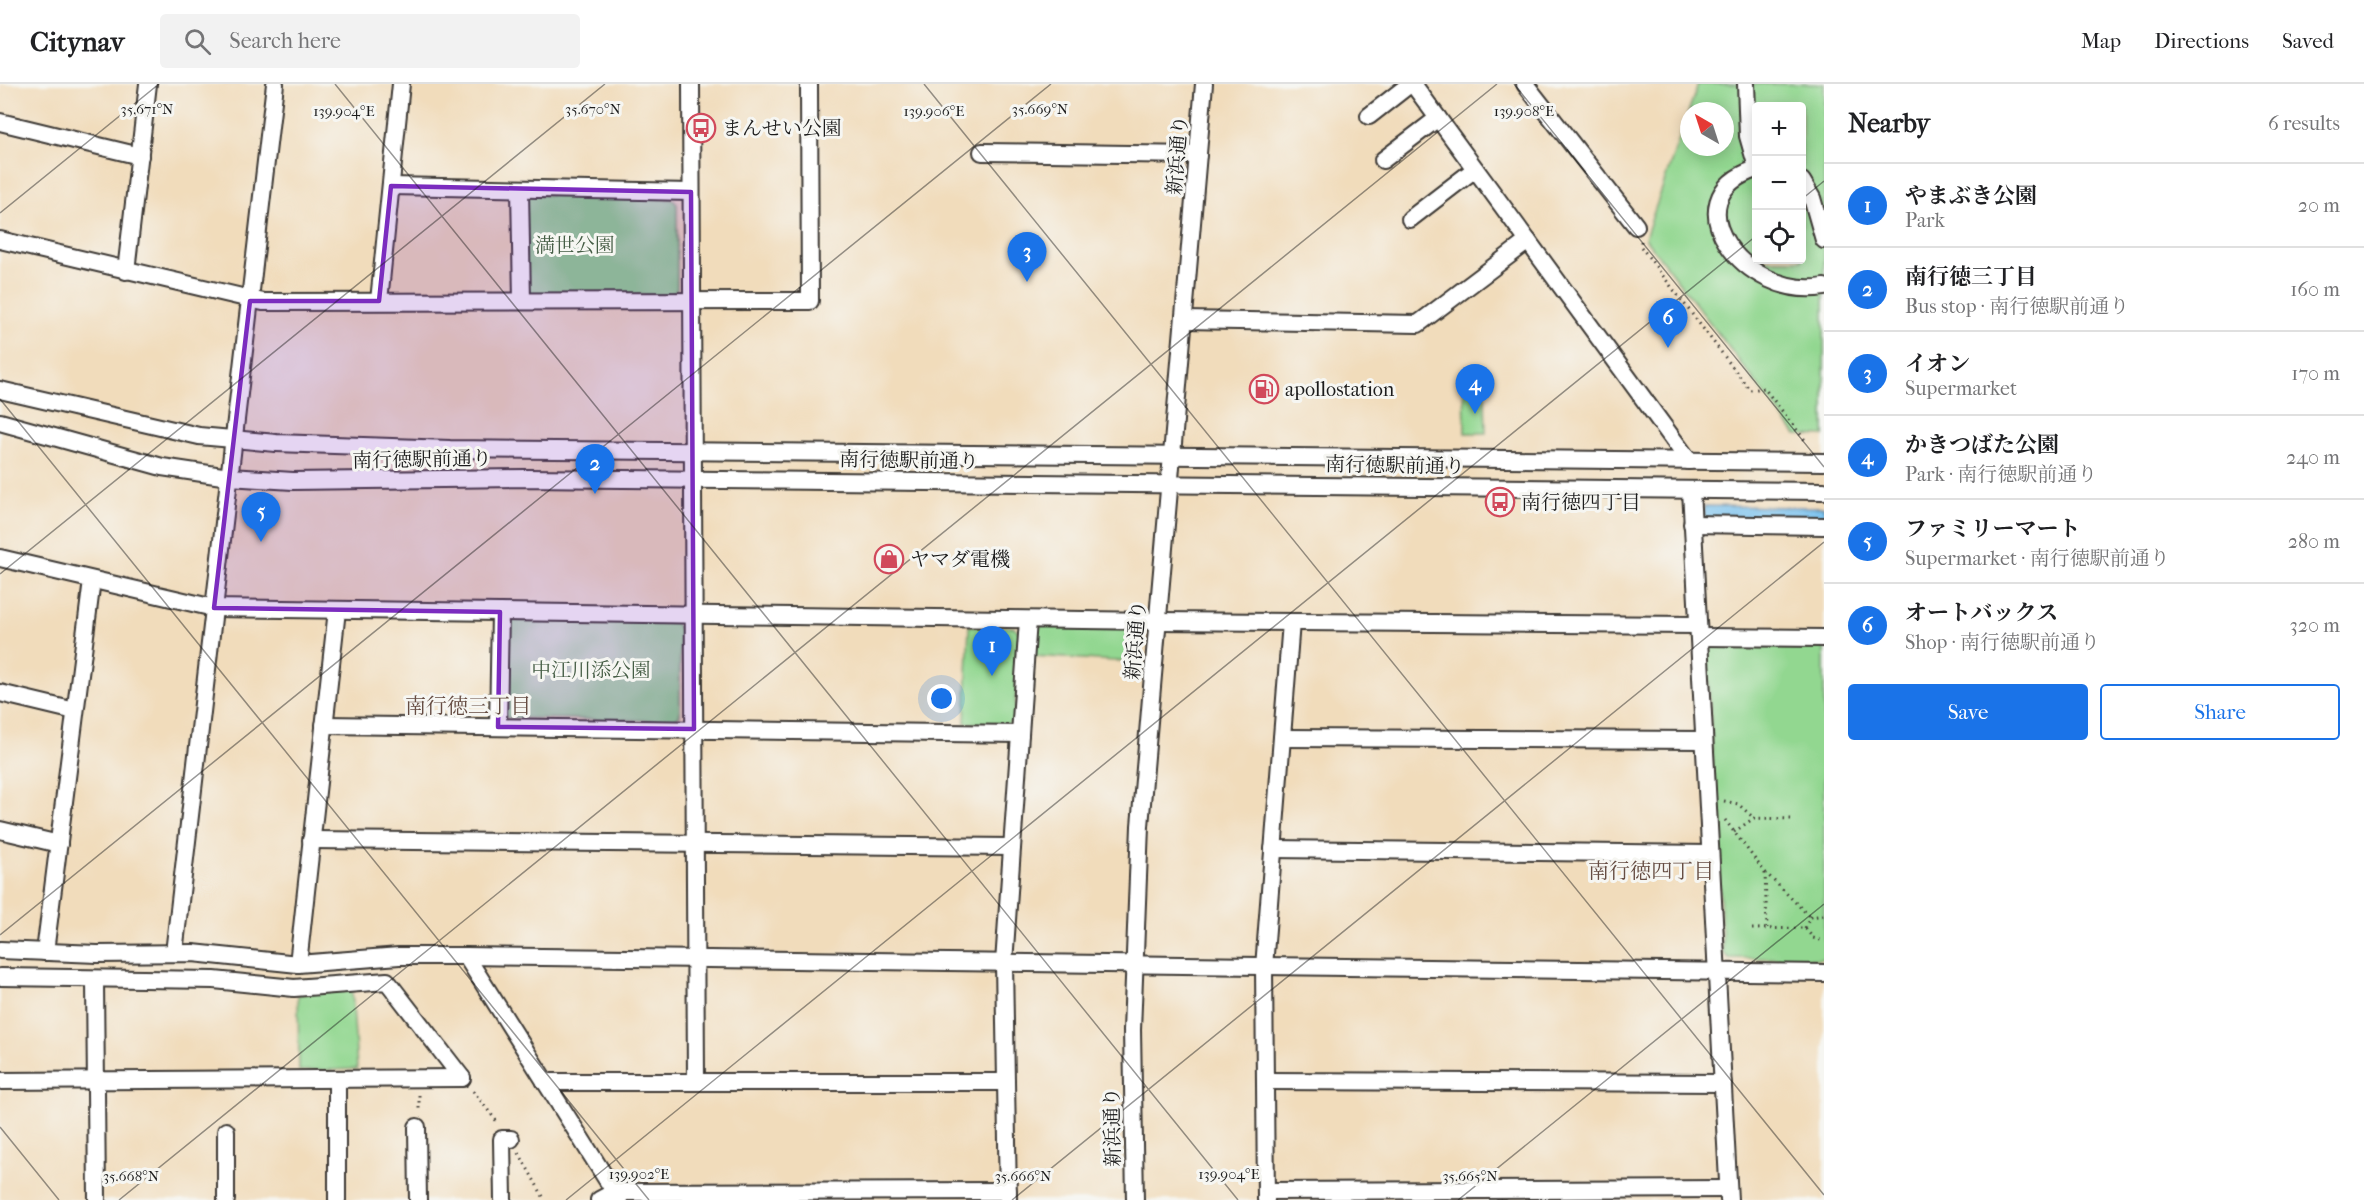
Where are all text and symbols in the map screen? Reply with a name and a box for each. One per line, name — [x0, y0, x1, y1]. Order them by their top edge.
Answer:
search box — [160, 14, 580, 68]
text: Citynav — [30, 25, 124, 58]
icon: search — [181, 25, 214, 58]
text: Search here — [229, 28, 341, 54]
text: Map — [2081, 29, 2121, 53]
text: Directions — [2154, 29, 2249, 53]
text: Saved — [2282, 29, 2334, 53]
text: 35.671°N — [121, 100, 174, 118]
text: 35.670°N — [565, 100, 622, 118]
text: 35.669°N — [1012, 100, 1069, 118]
text: 139.904°E — [313, 102, 375, 120]
text: 139.906°E — [904, 102, 964, 120]
text: 139.908°E — [1494, 102, 1554, 120]
north arrow — [1680, 102, 1734, 156]
map controls — [1752, 102, 1806, 264]
button: + — [1752, 102, 1806, 156]
text: Nearby — [1848, 108, 1930, 139]
bus stop icon: まんせい公園 — [685, 112, 717, 144]
text: 6 results — [2268, 112, 2340, 135]
street label: 新浜通り — [1163, 114, 1192, 196]
place label: まんせい公園 — [722, 117, 842, 140]
button: − — [1752, 156, 1806, 210]
text: やまぶき公園 — [1905, 183, 2037, 209]
text: 1 — [1864, 194, 1871, 217]
text: 20 m — [2298, 194, 2340, 217]
text: Park — [1905, 209, 1945, 232]
button: locate — [1752, 210, 1806, 264]
pin: 3 — [1008, 232, 1046, 282]
park label: 満世公園 — [535, 234, 615, 257]
text: 南行徳三丁目 — [1905, 264, 2037, 290]
text: 2 — [1862, 278, 1873, 301]
text: 160 m — [2290, 278, 2340, 301]
text: Bus stop · 南行徳駅前通り — [1905, 295, 2129, 318]
pin: 6 — [1648, 298, 1688, 348]
text: イオン — [1905, 351, 1970, 377]
text: 3 — [1863, 362, 1872, 385]
text: 170 m — [2291, 362, 2340, 385]
pin: 4 — [1456, 364, 1494, 414]
fuel station icon: apollostation — [1248, 373, 1280, 405]
text: Supermarket — [1905, 377, 2017, 400]
place label: apollostation — [1285, 378, 1395, 401]
text: かきつばた公園 — [1905, 432, 2059, 458]
pin: 2 — [576, 444, 614, 494]
text: 4 — [1862, 446, 1873, 469]
text: 240 m — [2286, 446, 2340, 469]
street label: 南行徳駅前通り — [352, 447, 492, 472]
street label: 南行徳駅前通り — [839, 448, 979, 473]
street label: 南行徳駅前通り — [1325, 453, 1465, 478]
text: Park · 南行徳駅前通り — [1905, 463, 2097, 486]
bus stop icon: 南行徳四丁目 — [1484, 486, 1516, 518]
place label: 南行徳四丁目 — [1521, 491, 1641, 514]
pin: 5 — [242, 492, 280, 542]
text: ファミリーマート — [1905, 516, 2081, 542]
text: 5 — [1863, 530, 1872, 553]
text: 280 m — [2288, 530, 2340, 553]
shop icon: ヤマダ電機 — [873, 543, 905, 575]
text: Supermarket · 南行徳駅前通り — [1905, 547, 2170, 570]
place label: ヤマダ電機 — [910, 548, 1010, 571]
street label: 新浜通り — [1121, 599, 1150, 681]
text: オートバックス — [1905, 600, 2058, 626]
text: 6 — [1862, 614, 1873, 637]
text: 320 m — [2290, 614, 2340, 637]
pin: 1 — [972, 626, 1012, 676]
text: Shop · 南行徳駅前通り — [1905, 631, 2100, 654]
park label: 中江川添公園 — [531, 659, 651, 682]
your location — [927, 684, 956, 713]
button: Save — [1848, 684, 2088, 740]
button: Share — [2100, 684, 2340, 740]
district label: 南行徳三丁目 — [405, 694, 531, 718]
district label: 南行徳四丁目 — [1588, 859, 1714, 883]
street label: 新浜通り — [1100, 1087, 1125, 1167]
text: 139.902°E — [609, 1165, 669, 1183]
text: 139.904°E — [1198, 1165, 1260, 1183]
text: 35.668°N — [103, 1167, 160, 1185]
text: 35.666°N — [995, 1167, 1052, 1185]
text: 35.665°N — [1442, 1167, 1498, 1185]

